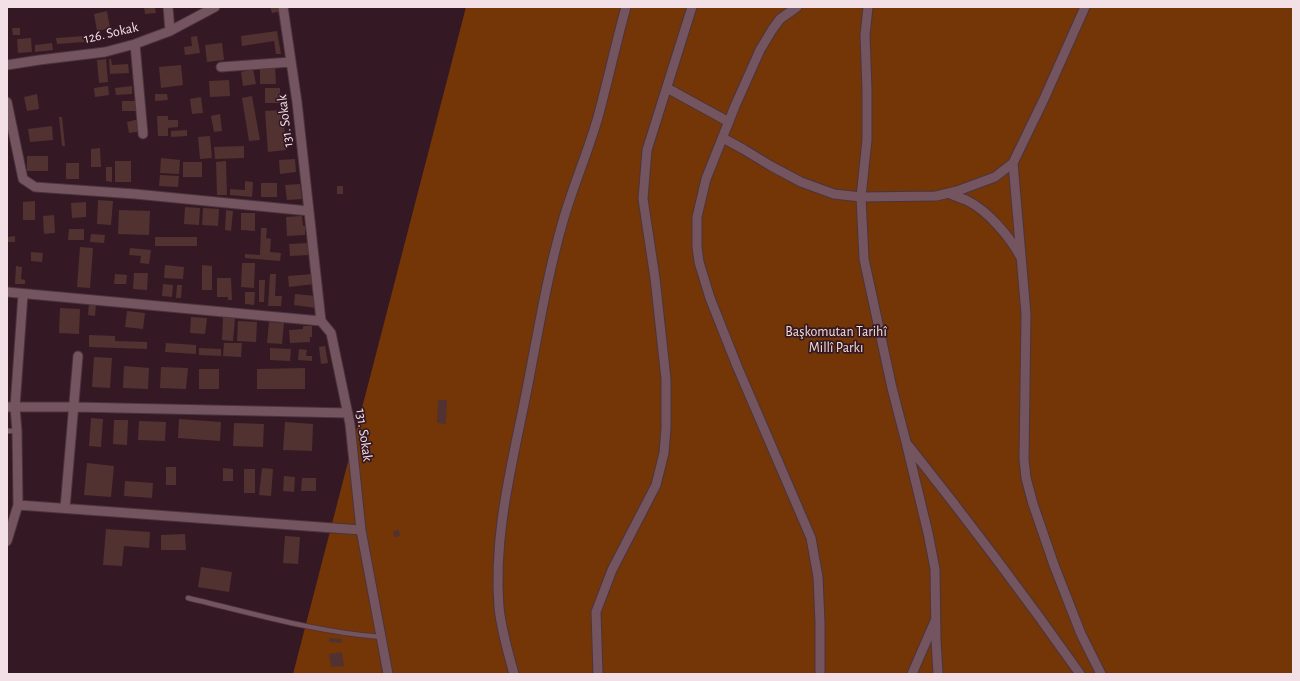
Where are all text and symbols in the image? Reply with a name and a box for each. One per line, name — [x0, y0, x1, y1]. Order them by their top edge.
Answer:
street label: 126. Sokak — [82, 19, 140, 47]
street label: 131. Sokak — [273, 94, 297, 148]
park label: Başkomutan Tarihî Millî Parkı — [785, 324, 887, 356]
street label: 131. Sokak — [352, 408, 376, 462]

